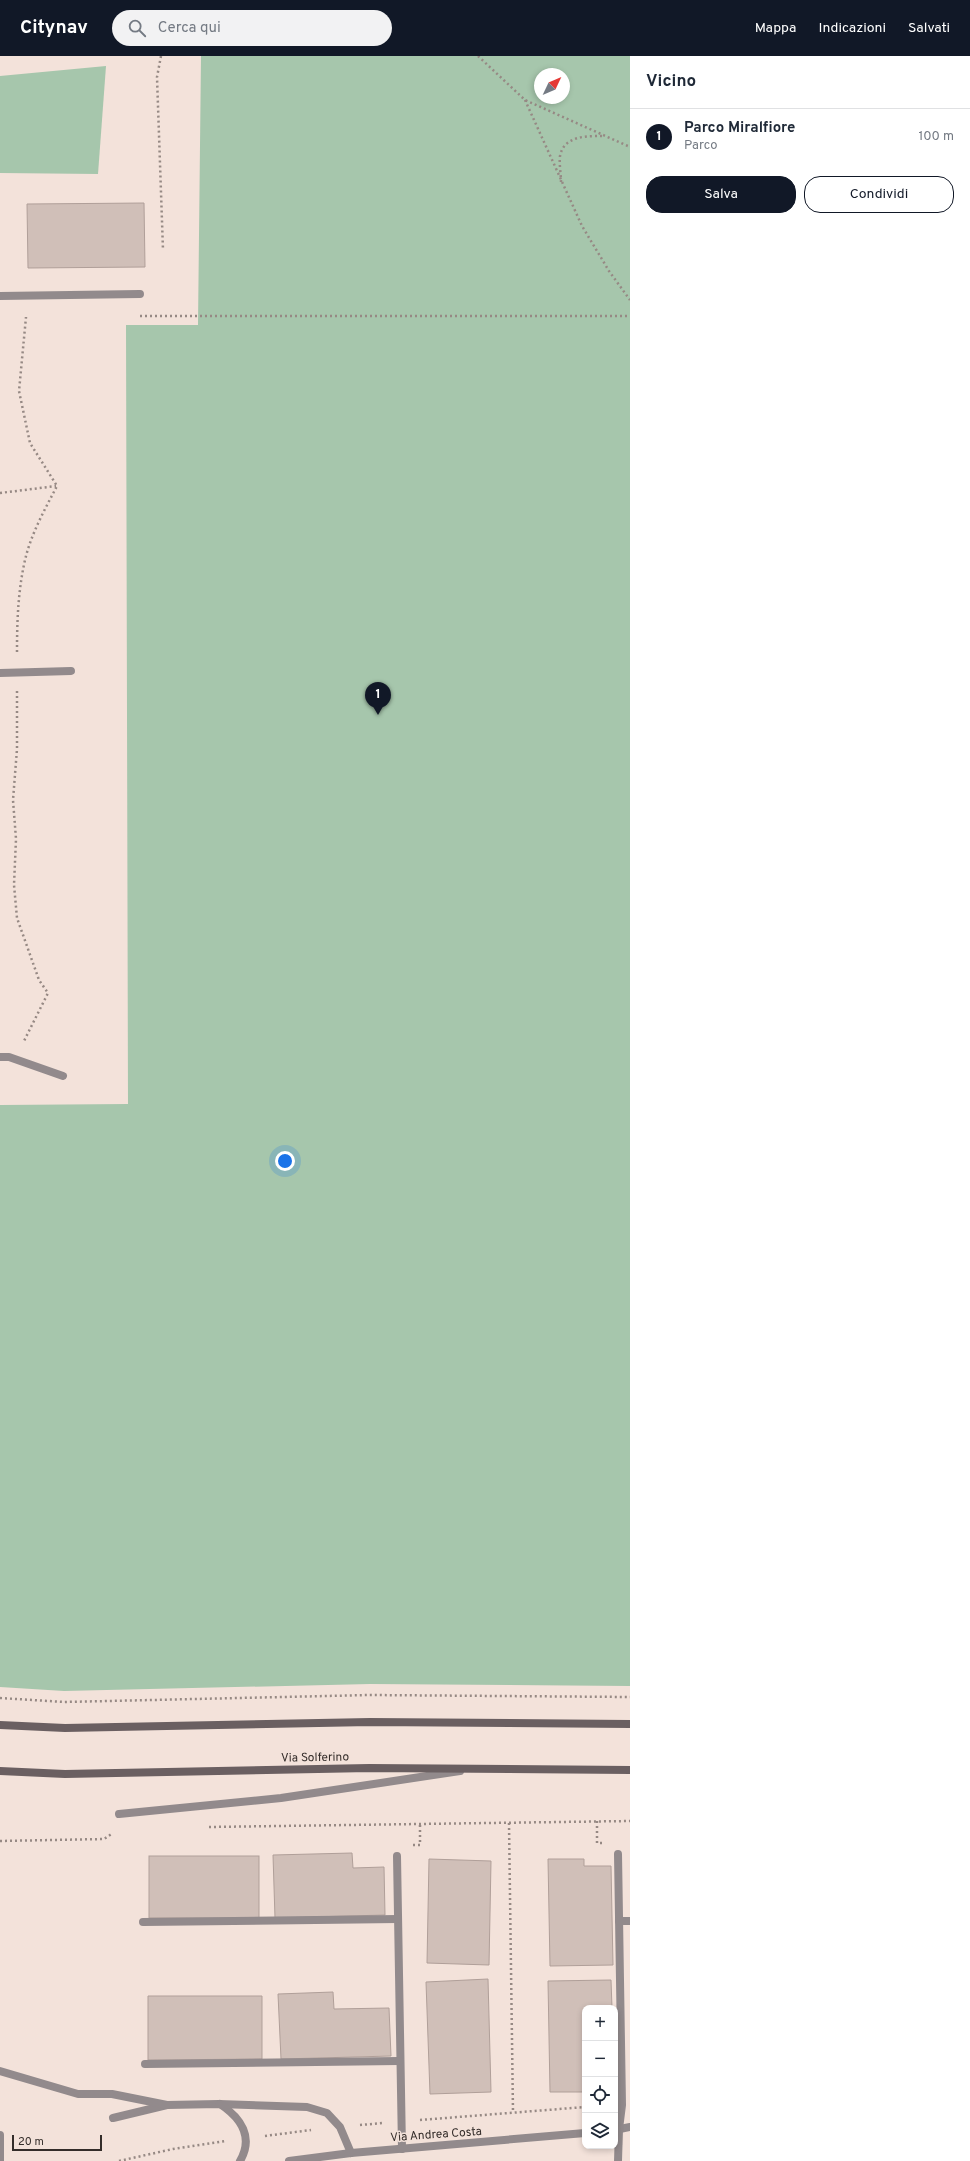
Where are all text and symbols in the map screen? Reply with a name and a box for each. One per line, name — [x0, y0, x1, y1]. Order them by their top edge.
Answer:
search box — [112, 10, 392, 46]
text: Citynav — [20, 16, 88, 40]
icon: search — [126, 17, 148, 39]
text: Cerca qui — [158, 19, 221, 38]
text: Mappa — [755, 20, 796, 37]
text: Indicazioni — [818, 20, 886, 37]
text: Salvati — [908, 20, 950, 37]
north arrow — [534, 68, 570, 104]
text: Vicino — [646, 71, 696, 93]
text: Parco Miralfiore — [684, 119, 795, 138]
text: 1 — [656, 129, 662, 145]
text: 100 m — [918, 129, 954, 145]
text: Parco — [684, 138, 718, 154]
button: Salva — [646, 176, 796, 213]
button: Condividi — [804, 176, 954, 213]
pin: 1 — [365, 682, 391, 715]
your location — [275, 1151, 295, 1171]
street label: Via Solferino — [281, 1749, 350, 1767]
map controls — [582, 2005, 618, 2149]
button: + — [582, 2005, 618, 2041]
button: − — [582, 2041, 618, 2077]
button: locate — [582, 2077, 618, 2113]
button: layers — [582, 2113, 618, 2149]
street label: Via Andrea Costa — [390, 2124, 482, 2146]
scale bar — [12, 2133, 102, 2152]
text: 20 m — [18, 2135, 44, 2149]

